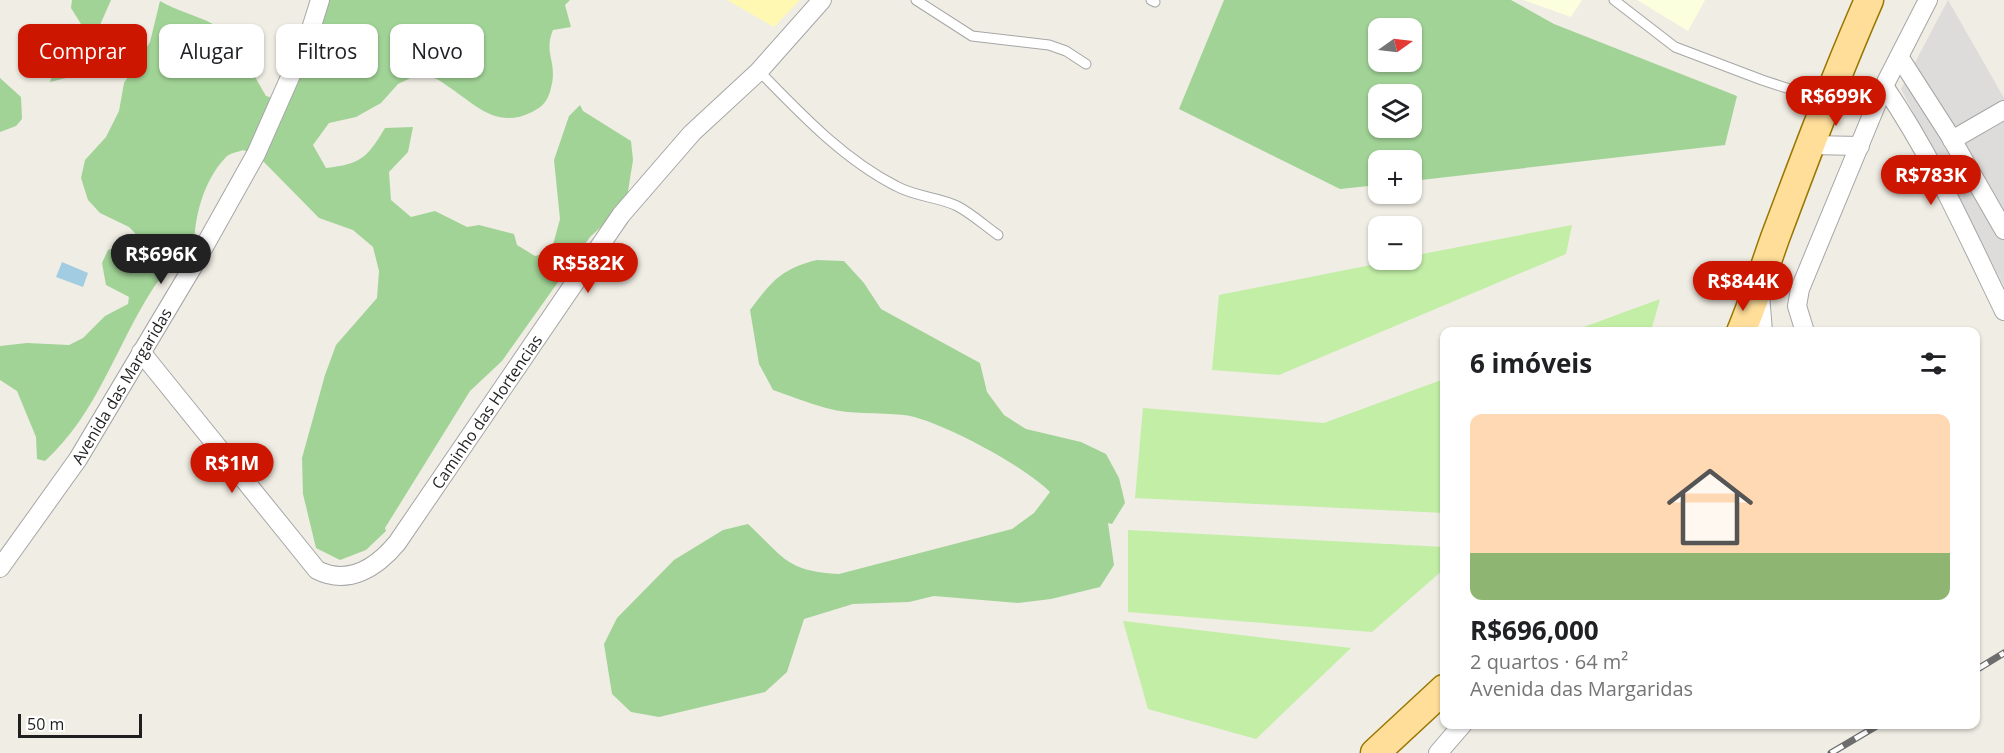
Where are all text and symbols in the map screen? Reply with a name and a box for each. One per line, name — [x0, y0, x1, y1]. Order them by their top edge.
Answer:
north arrow — [1368, 18, 1422, 72]
map controls — [1368, 18, 1422, 270]
chip: Comprar — [18, 24, 147, 78]
chip: Alugar — [159, 24, 264, 78]
chip: Filtros — [276, 24, 378, 78]
chip: Novo — [390, 24, 484, 78]
pin: R$699K — [1787, 76, 1885, 127]
text: R$699K — [1800, 82, 1872, 109]
button: layers — [1368, 84, 1422, 138]
button: + — [1368, 150, 1422, 204]
pin: R$783K — [1882, 155, 1980, 206]
text: R$783K — [1895, 161, 1967, 188]
button: − — [1368, 216, 1422, 270]
pin: R$696K — [112, 234, 210, 285]
text: R$696K — [125, 240, 197, 267]
pin: R$582K — [539, 243, 637, 294]
text: R$582K — [552, 249, 624, 276]
pin: R$844K — [1694, 261, 1792, 312]
text: R$844K — [1707, 267, 1779, 294]
street label: Avenida das Margaridas — [66, 304, 177, 468]
street label: Caminho das Hortencias — [426, 330, 547, 493]
text: 6 imóveis — [1470, 345, 1592, 381]
icon: filters — [1917, 347, 1950, 380]
pin: R$1M — [196, 443, 268, 494]
text: R$1M — [205, 449, 259, 476]
icon: home — [1656, 453, 1764, 561]
text: R$696,000 — [1470, 612, 1599, 648]
text: 2 quartos · 64 m² — [1470, 648, 1628, 675]
text: Avenida das Margaridas — [1470, 675, 1693, 702]
scale bar — [18, 711, 142, 738]
text: 50 m — [27, 713, 64, 735]

